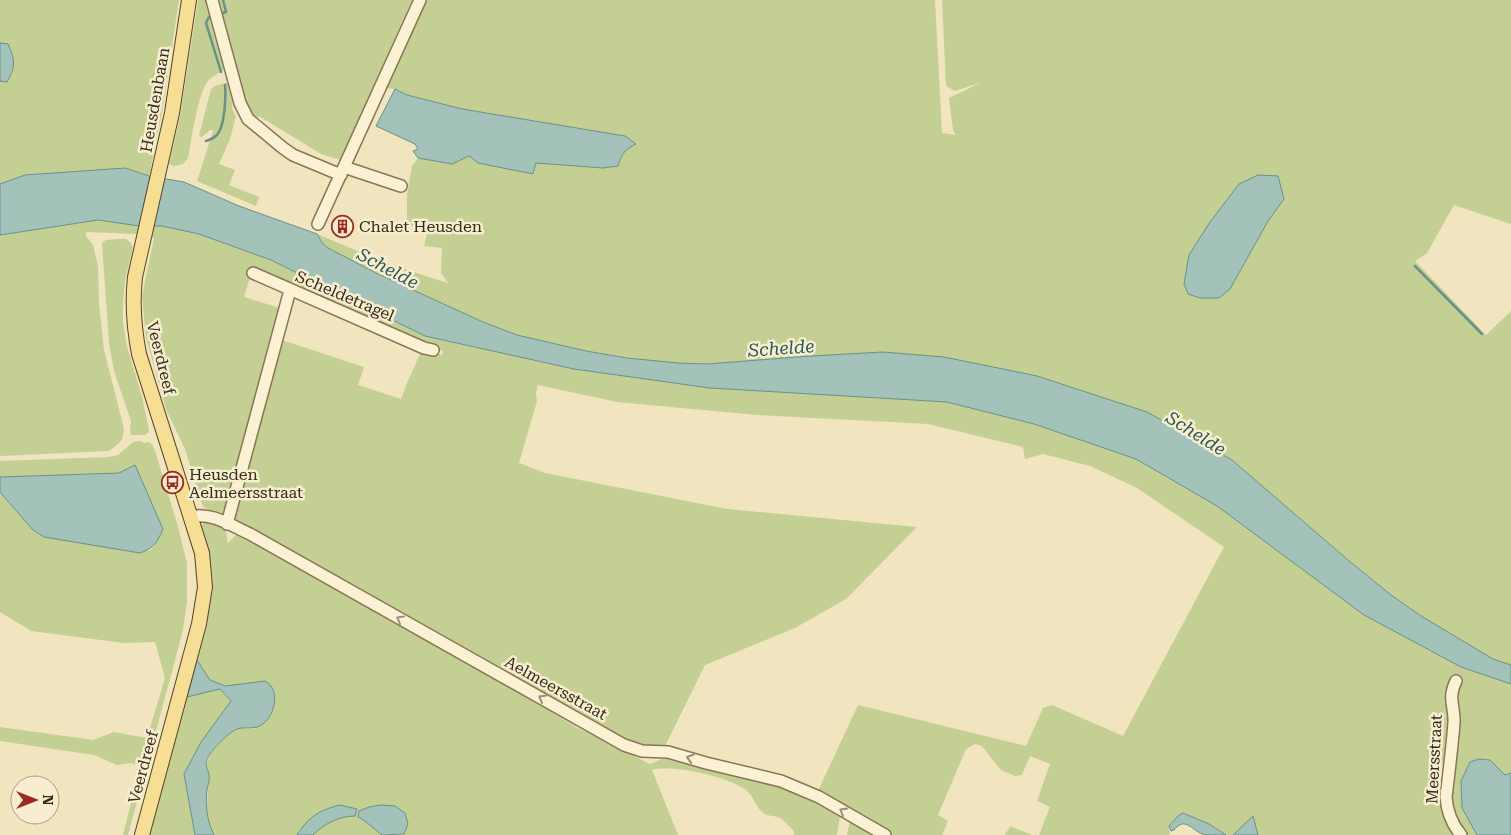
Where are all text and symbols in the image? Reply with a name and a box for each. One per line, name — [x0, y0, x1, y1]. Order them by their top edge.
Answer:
street label: Heusdenbaan — [136, 46, 174, 154]
building icon: Chalet Heusden — [331, 214, 355, 238]
place label: Chalet Heusden — [359, 217, 482, 236]
water label: Schelde — [353, 243, 422, 293]
street label: Scheldetragel — [293, 267, 397, 325]
street label: Veerdreef — [143, 319, 179, 397]
water label: Schelde — [746, 335, 815, 361]
water label: Schelde — [1161, 406, 1230, 459]
place label: Heusden Aelmeersstraat — [189, 465, 303, 502]
bus stop icon: Heusden Aelmeersstraat — [161, 471, 185, 495]
one-way arrow — [396, 615, 405, 625]
street label: Aelmeersstraat — [502, 652, 611, 724]
one-way arrow — [538, 695, 547, 705]
street label: Meersstraat — [1422, 714, 1446, 804]
street label: Veerdreef — [124, 728, 162, 806]
one-way arrow — [686, 754, 694, 764]
north arrow — [10, 775, 60, 825]
text: N — [40, 795, 56, 806]
one-way arrow — [839, 807, 848, 817]

